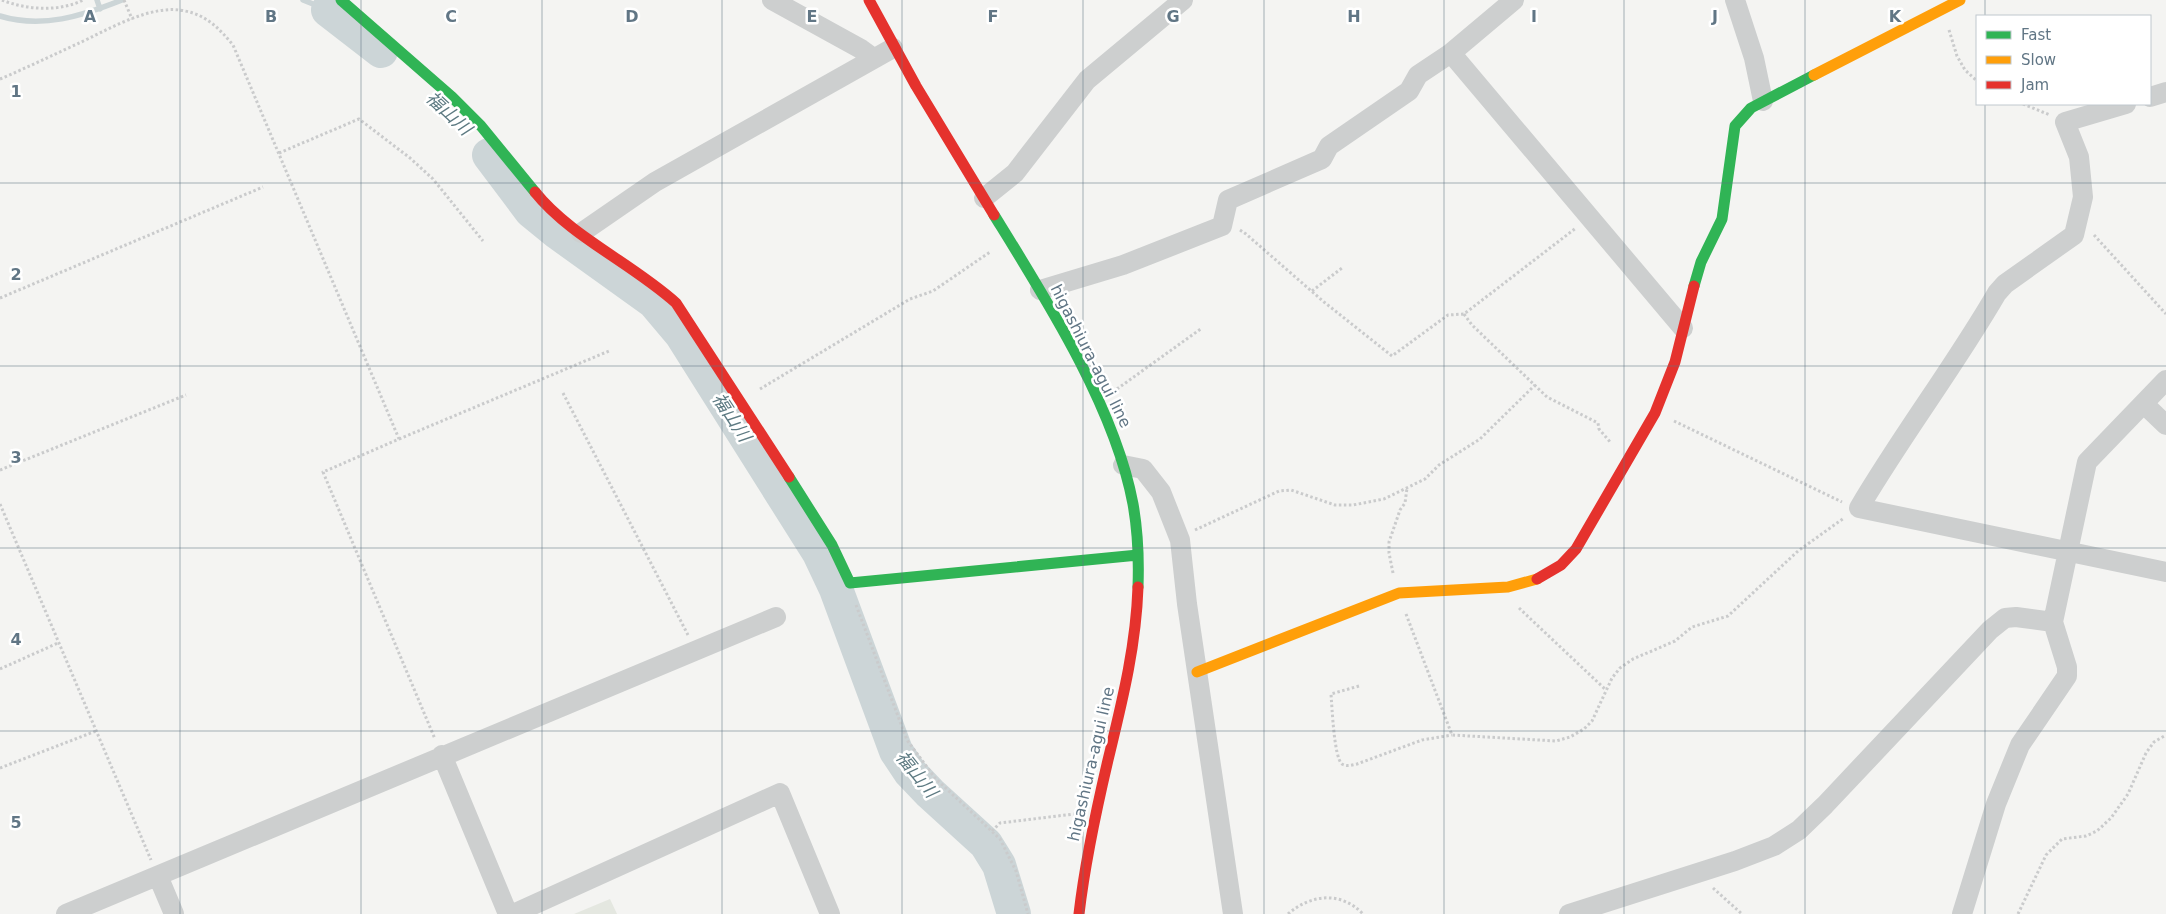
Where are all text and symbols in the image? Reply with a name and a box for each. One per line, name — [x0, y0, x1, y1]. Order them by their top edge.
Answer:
text: A — [84, 7, 97, 26]
text: B — [265, 7, 277, 26]
text: C — [445, 7, 457, 26]
text: D — [625, 7, 639, 26]
text: E — [807, 7, 817, 26]
text: F — [988, 7, 998, 26]
text: G — [1166, 7, 1180, 26]
text: H — [1347, 7, 1361, 26]
text: I — [1531, 7, 1537, 26]
text: J — [1711, 7, 1718, 26]
text: K — [1889, 7, 1902, 26]
legend — [1976, 15, 2151, 105]
text: Fast — [2021, 26, 2051, 44]
text: Slow — [2021, 51, 2056, 69]
text: Jam — [2020, 76, 2049, 94]
text: 1 — [10, 82, 22, 101]
water label: 福山川 — [422, 87, 477, 140]
text: 2 — [10, 265, 22, 284]
street label: higashiura-agui line — [1047, 281, 1135, 431]
water label: 福山川 — [708, 389, 757, 447]
text: 3 — [10, 448, 22, 467]
text: 4 — [10, 630, 22, 649]
street label: higashiura-agui line — [1064, 685, 1118, 843]
water label: 福山川 — [892, 746, 943, 803]
text: 5 — [10, 813, 22, 832]

